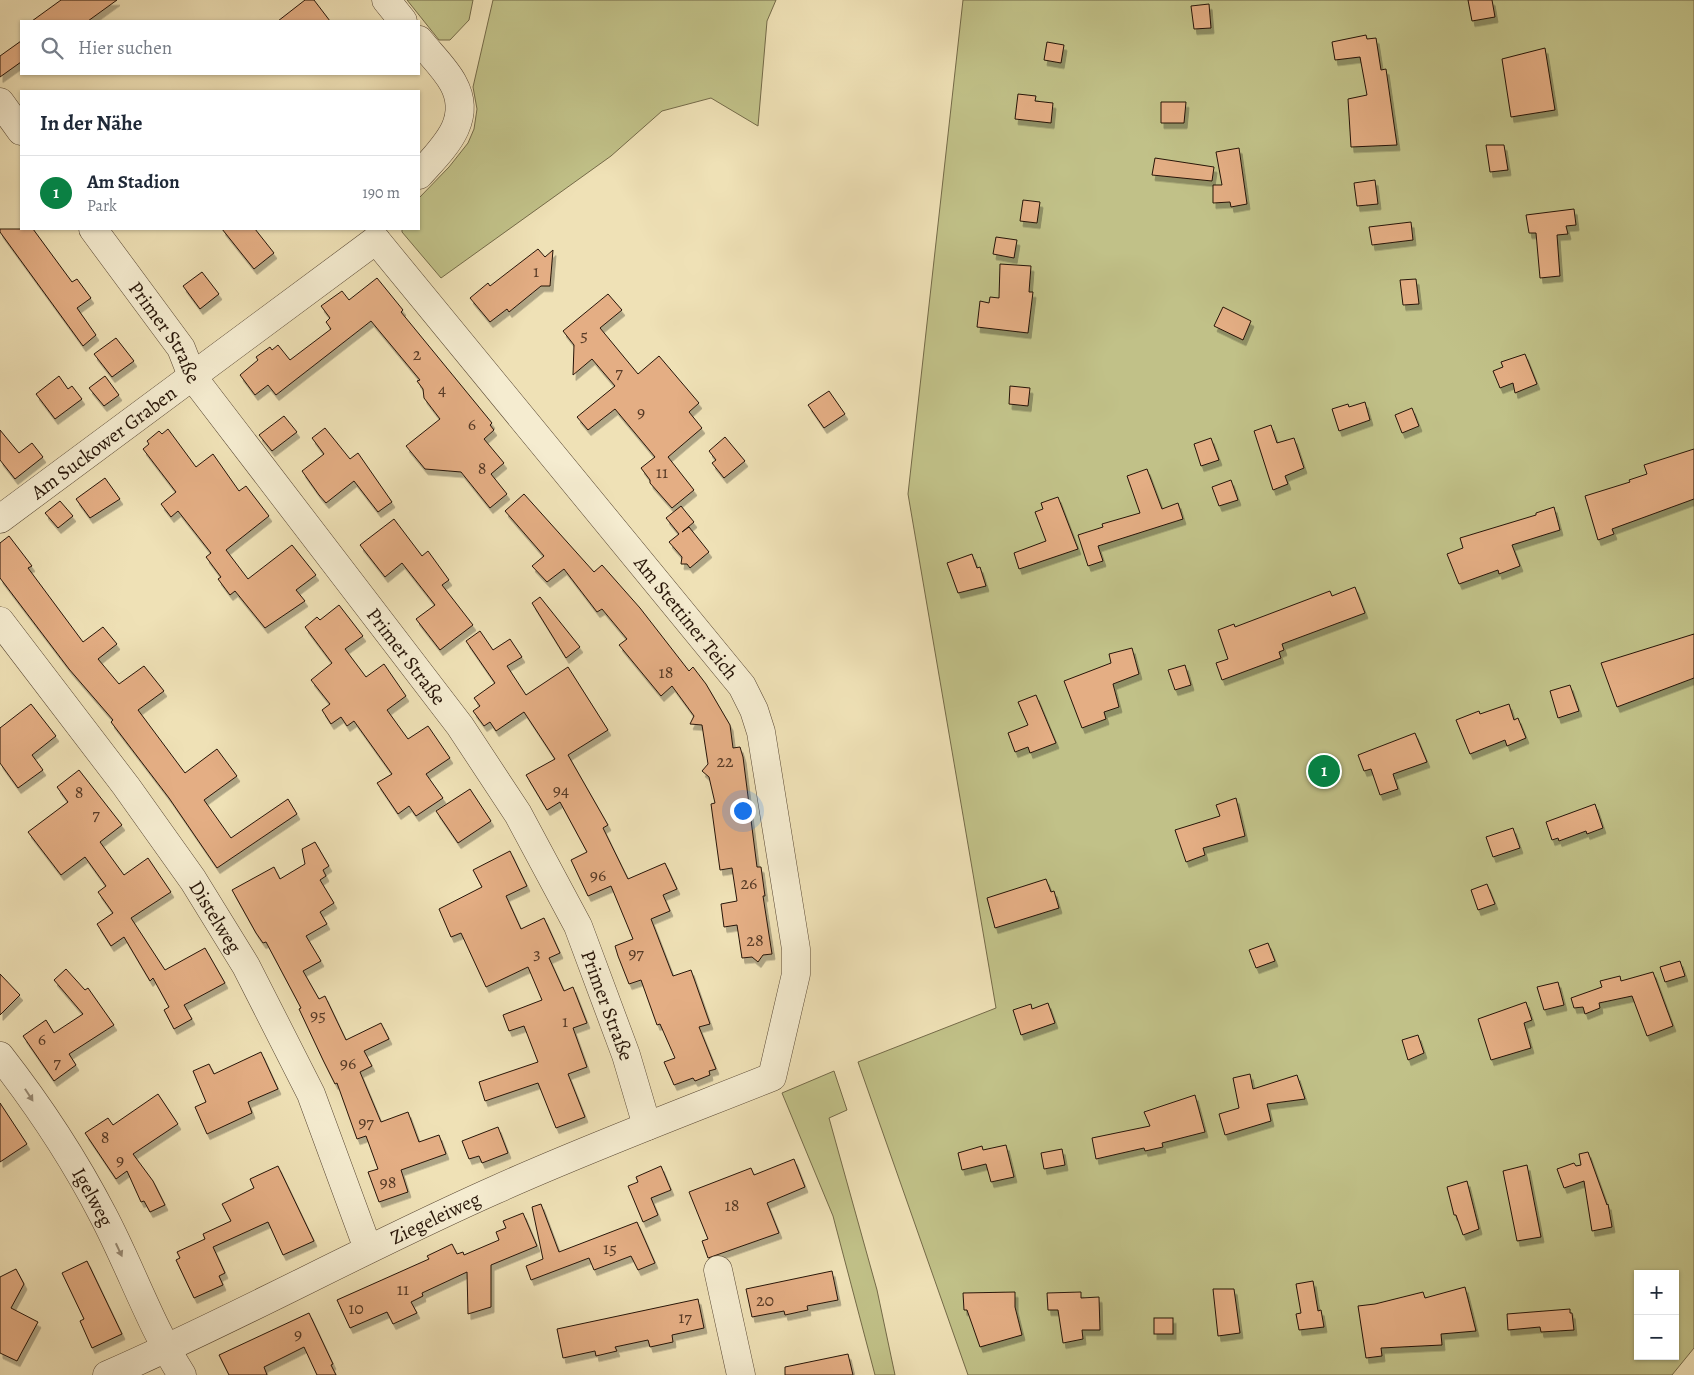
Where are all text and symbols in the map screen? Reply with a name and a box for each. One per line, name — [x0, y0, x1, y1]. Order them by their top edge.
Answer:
search box — [20, 20, 420, 75]
icon: search — [38, 34, 66, 62]
text: Hier suchen — [78, 35, 172, 61]
text: In der Nähe — [40, 109, 142, 137]
text: Am Stadion — [87, 169, 180, 195]
text: 1 — [53, 182, 59, 204]
text: 190 m — [362, 182, 400, 204]
text: Park — [87, 195, 117, 217]
house number: 1 — [533, 259, 539, 283]
street label: Primer Straße — [123, 276, 206, 389]
house number: 5 — [580, 323, 588, 347]
house number: 2 — [413, 342, 422, 366]
house number: 7 — [615, 360, 623, 384]
house number: 4 — [438, 377, 446, 401]
street label: Am Suckower Graben — [24, 379, 182, 506]
house number: 9 — [637, 400, 645, 424]
house number: 6 — [468, 412, 476, 436]
house number: 8 — [478, 456, 486, 480]
house number: 11 — [656, 460, 668, 484]
street label: Am Stettiner Teich — [627, 550, 744, 686]
street label: Primer Straße — [361, 602, 453, 711]
house number: 18 — [659, 660, 673, 684]
house number: 22 — [716, 749, 734, 773]
pin: 1 — [1308, 752, 1340, 790]
house number: 94 — [553, 778, 569, 802]
house number: 8 — [75, 780, 83, 804]
your location — [730, 798, 756, 824]
house number: 7 — [92, 802, 100, 826]
house number: 96 — [590, 863, 606, 887]
house number: 26 — [741, 871, 757, 895]
street label: Distelweg — [183, 875, 248, 958]
house number: 28 — [746, 928, 764, 952]
house number: 3 — [533, 941, 541, 965]
house number: 97 — [628, 941, 644, 965]
street label: Primer Straße — [575, 946, 640, 1064]
house number: 95 — [310, 1003, 326, 1027]
house number: 1 — [562, 1009, 568, 1033]
house number: 6 — [38, 1027, 46, 1051]
house number: 7 — [53, 1050, 61, 1074]
house number: 96 — [340, 1051, 356, 1075]
one-way arrow — [24, 1088, 34, 1102]
house number: 97 — [358, 1110, 374, 1134]
house number: 8 — [101, 1125, 109, 1149]
house number: 9 — [116, 1148, 124, 1172]
street label: Igelweg — [66, 1162, 120, 1231]
house number: 98 — [380, 1170, 396, 1194]
street label: Ziegeleiweg — [386, 1185, 485, 1250]
house number: 18 — [725, 1193, 739, 1217]
house number: 15 — [603, 1236, 617, 1260]
one-way arrow — [116, 1243, 124, 1257]
map controls — [1634, 1270, 1679, 1360]
button: + — [1634, 1270, 1679, 1315]
house number: 11 — [397, 1277, 409, 1301]
house number: 20 — [756, 1288, 774, 1312]
house number: 10 — [348, 1296, 364, 1320]
house number: 17 — [678, 1305, 692, 1329]
button: − — [1634, 1315, 1679, 1360]
house number: 9 — [294, 1322, 302, 1346]

